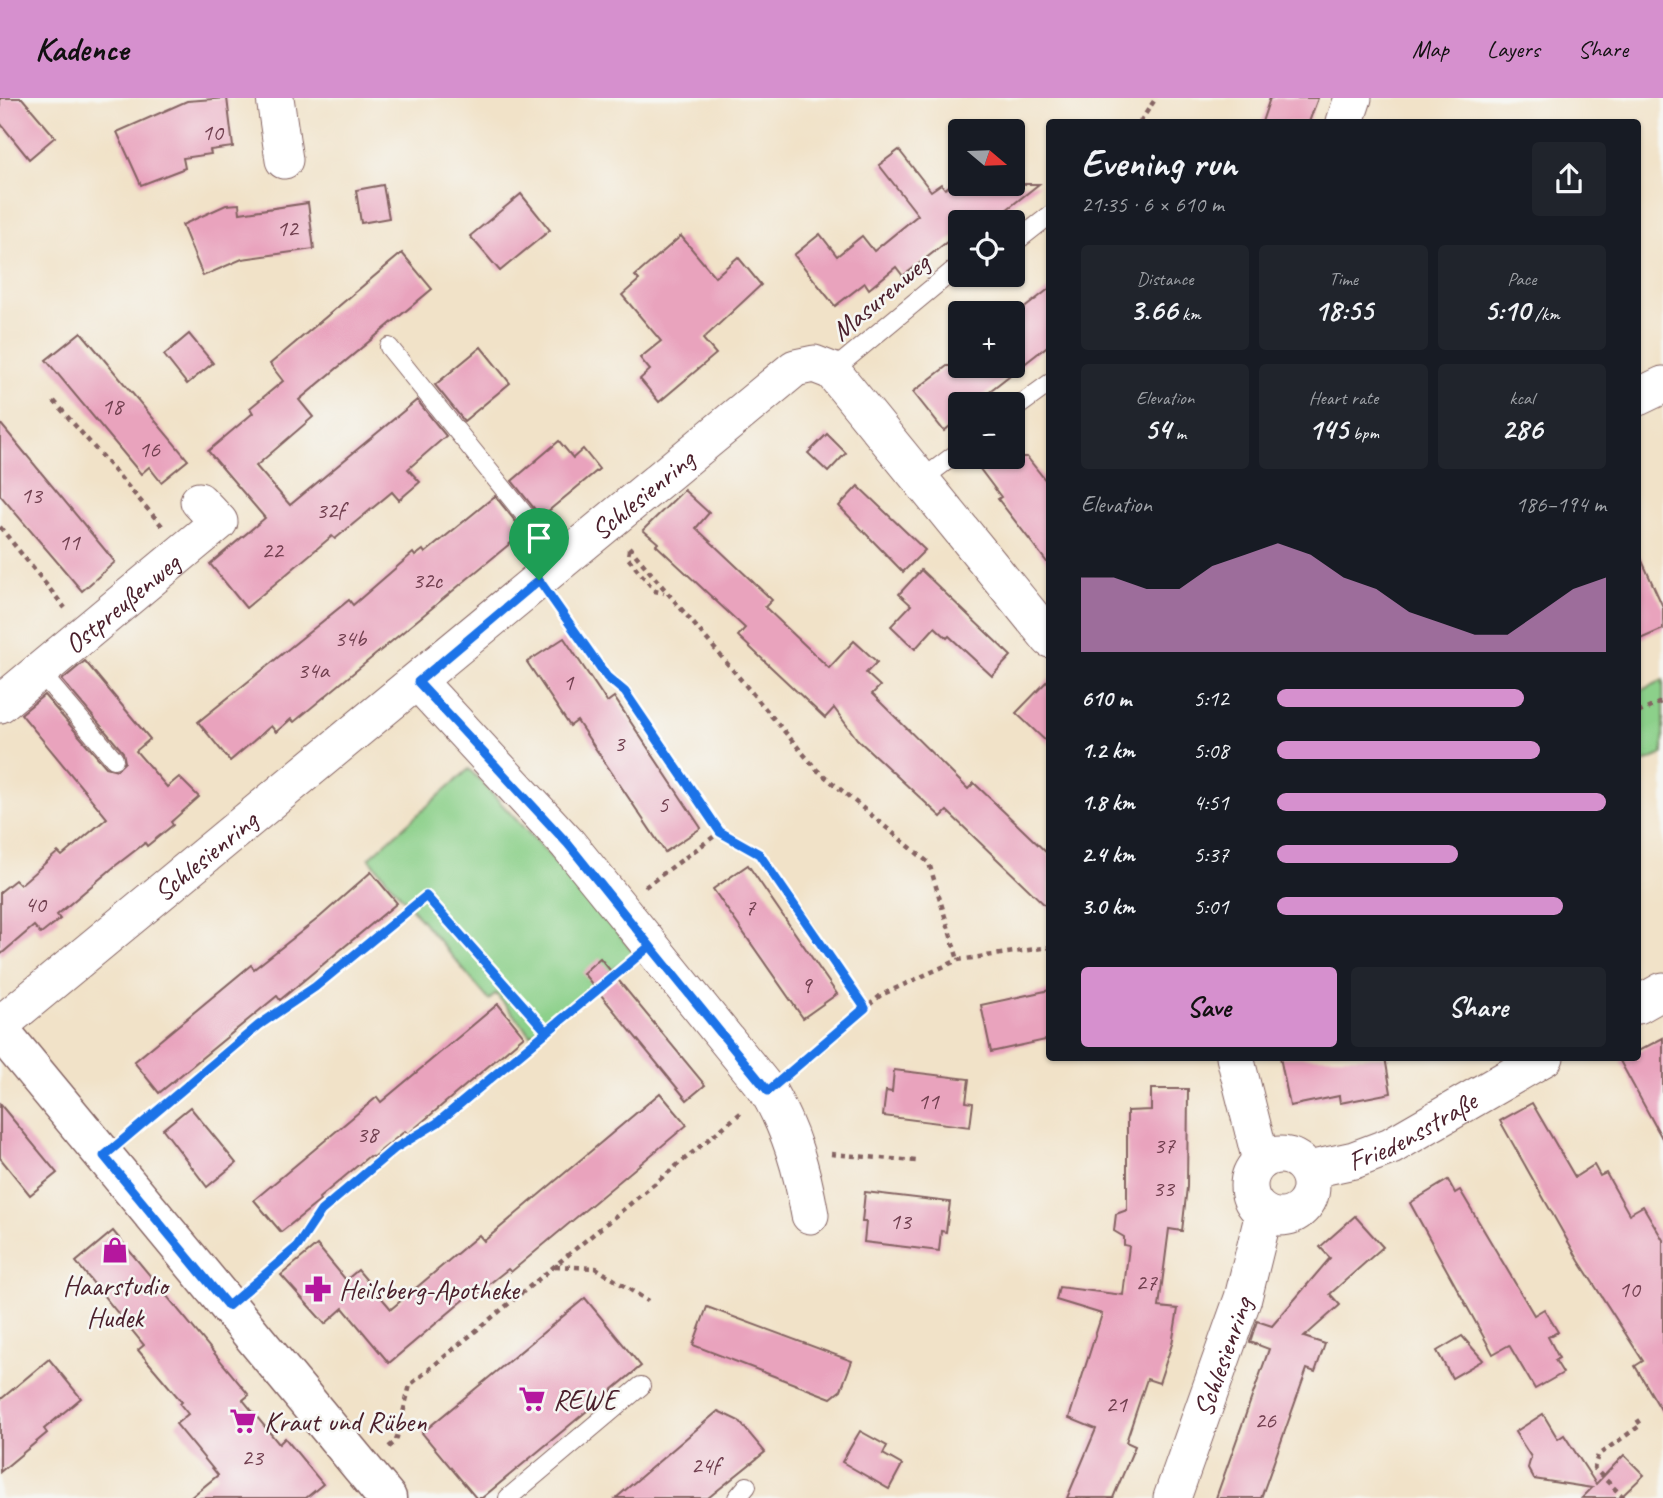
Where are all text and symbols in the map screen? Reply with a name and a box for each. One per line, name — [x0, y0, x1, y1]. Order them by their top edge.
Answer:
text: Kadence — [35, 28, 128, 70]
text: Map — [1412, 34, 1449, 64]
text: Layers — [1487, 34, 1540, 64]
text: Share — [1578, 34, 1628, 64]
house number: 10 — [201, 117, 225, 147]
north arrow — [948, 119, 1026, 196]
map controls — [948, 119, 1025, 469]
text: Evening run — [1081, 140, 1237, 187]
button: share — [1532, 142, 1606, 216]
text: 21:35 · 6 × 610 m — [1081, 190, 1224, 219]
button: locate — [948, 210, 1025, 287]
house number: 12 — [276, 213, 300, 243]
street label: Masurenweg — [824, 244, 938, 348]
text: Distance — [1137, 267, 1194, 291]
text: Time — [1329, 267, 1358, 291]
text: Pace — [1507, 267, 1536, 291]
text: 3.66 — [1130, 291, 1177, 329]
text: 18:55 — [1314, 291, 1373, 329]
text: 5:10 — [1484, 291, 1530, 329]
button: + — [948, 301, 1025, 378]
text: km — [1177, 302, 1201, 326]
text: /km — [1530, 302, 1560, 326]
text: Elevation — [1136, 386, 1194, 410]
text: Heart rate — [1309, 386, 1378, 410]
text: kcal — [1509, 386, 1534, 410]
house number: 18 — [101, 391, 125, 421]
button: − — [948, 392, 1025, 469]
text: 54 — [1144, 410, 1171, 448]
text: 145 — [1308, 410, 1348, 448]
text: 286 — [1501, 410, 1542, 448]
text: m — [1171, 421, 1186, 445]
text: bpm — [1348, 421, 1379, 445]
house number: 16 — [138, 434, 161, 464]
street label: Schlesienring — [583, 440, 703, 547]
house number: 13 — [20, 480, 44, 510]
text: Elevation — [1081, 490, 1152, 519]
text: 186–194 m — [1515, 490, 1606, 519]
house number: 32f — [316, 495, 349, 525]
pin — [509, 508, 569, 580]
icon: arrive — [520, 519, 558, 557]
house number: 11 — [58, 527, 81, 557]
house number: 22 — [261, 535, 285, 565]
street label: Ostpreußenweg — [57, 544, 188, 661]
house number: 32c — [412, 565, 444, 595]
house number: 34b — [334, 623, 368, 653]
house number: 34a — [297, 655, 331, 685]
house number: 1 — [563, 667, 575, 697]
text: 610 m — [1081, 684, 1131, 713]
text: 5:12 — [1193, 684, 1229, 713]
house number: 3 — [614, 728, 627, 758]
text: 1.2 km — [1081, 736, 1135, 765]
text: 5:08 — [1193, 736, 1229, 765]
text: 1.8 km — [1081, 788, 1135, 817]
text: 4:51 — [1193, 788, 1229, 817]
house number: 5 — [658, 789, 670, 819]
street label: Schlesienring — [146, 801, 266, 909]
text: 2.4 km — [1081, 840, 1135, 869]
text: 5:37 — [1193, 840, 1229, 869]
house number: 40 — [24, 889, 48, 919]
house number: 7 — [745, 892, 757, 922]
text: 3.0 km — [1081, 892, 1135, 921]
text: 5:01 — [1193, 892, 1229, 921]
button: Save — [1081, 967, 1337, 1047]
button: Share — [1351, 967, 1606, 1047]
house number: 9 — [801, 970, 814, 1000]
street label: Friedensstraße — [1343, 1082, 1484, 1178]
house number: 11 — [917, 1086, 940, 1116]
house number: 38 — [356, 1119, 380, 1149]
house number: 37 — [1153, 1130, 1176, 1160]
house number: 33 — [1152, 1173, 1176, 1203]
house number: 13 — [889, 1206, 913, 1236]
shop icon: Haarstudio Hudek — [100, 1235, 130, 1265]
house number: 27 — [1135, 1267, 1158, 1297]
place label: Haarstudio Hudek — [63, 1268, 170, 1335]
place label: Heilsberg-Apotheke — [339, 1272, 521, 1307]
pharmacy icon: Heilsberg-Apotheke — [303, 1274, 333, 1304]
house number: 10 — [1618, 1274, 1642, 1304]
street label: Schlesienring — [1185, 1290, 1260, 1421]
place label: REWE — [553, 1382, 620, 1417]
supermarket icon: REWE — [517, 1384, 547, 1414]
house number: 21 — [1105, 1389, 1128, 1419]
place label: Kraut und Rüben — [264, 1404, 427, 1439]
house number: 26 — [1254, 1405, 1277, 1435]
supermarket icon: Kraut und Rüben — [228, 1406, 258, 1436]
house number: 23 — [241, 1442, 265, 1472]
house number: 24f — [691, 1450, 724, 1480]

